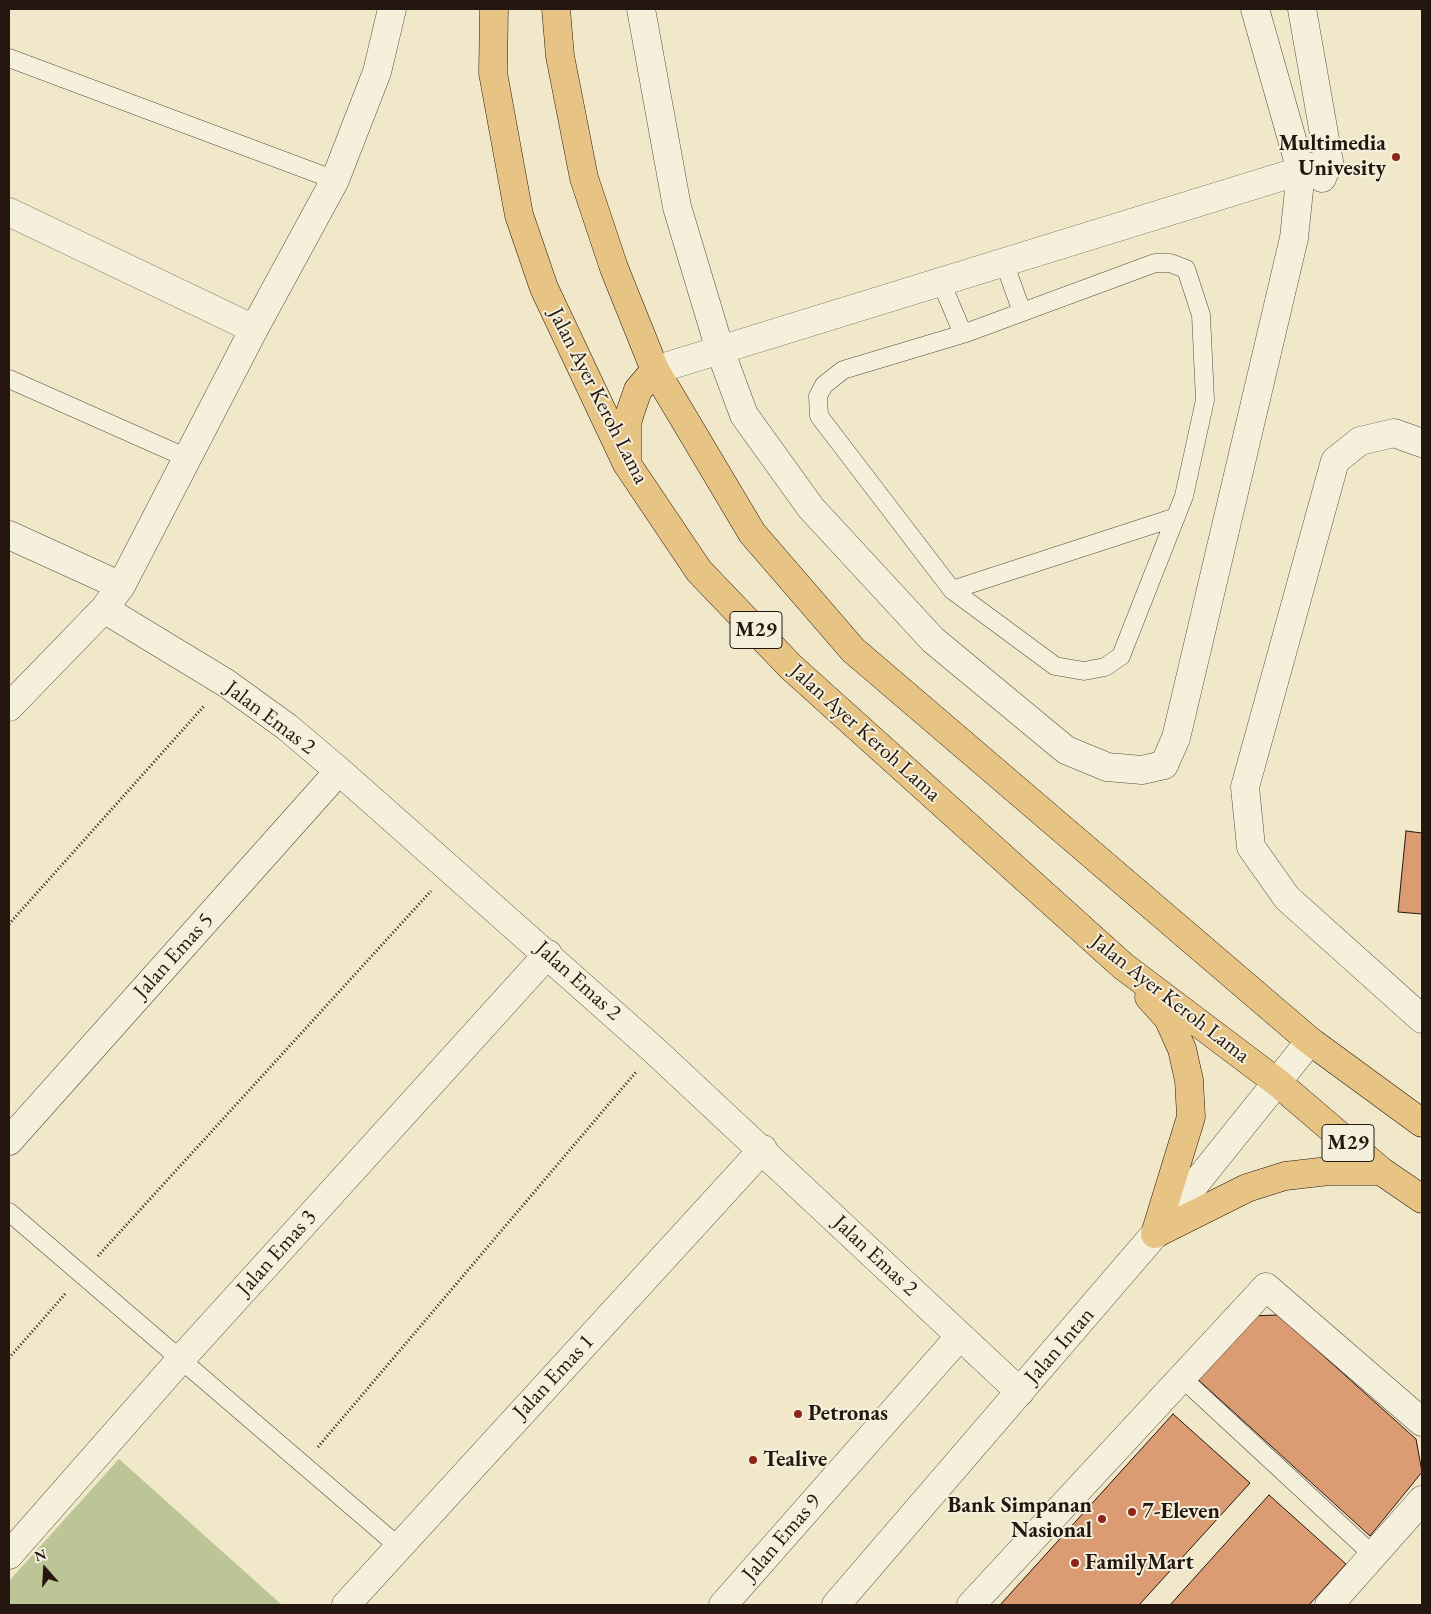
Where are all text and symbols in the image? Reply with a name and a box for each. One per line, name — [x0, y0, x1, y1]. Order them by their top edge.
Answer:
place label: Multimedia Univesity — [1278, 131, 1386, 182]
marker: Multimedia Univesity — [1390, 151, 1402, 163]
street label: Jalan Ayer Keroh Lama — [542, 304, 654, 488]
road number: M29 — [730, 612, 782, 648]
street label: Jalan Ayer Keroh Lama — [784, 658, 946, 808]
street label: Jalan Emas 2 — [219, 675, 321, 761]
street label: Jalan Emas 5 — [128, 908, 220, 1004]
street label: Jalan Ayer Keroh Lama — [1085, 929, 1255, 1069]
street label: Jalan Emas 2 — [530, 935, 626, 1027]
road number: M29 — [1322, 1124, 1374, 1162]
street label: Jalan Emas 3 — [231, 1205, 323, 1301]
street label: Jalan Emas 2 — [827, 1210, 923, 1302]
street label: Jalan Intan — [1020, 1302, 1100, 1390]
street label: Jalan Emas 1 — [508, 1329, 600, 1425]
place label: Petronas — [808, 1401, 888, 1427]
marker: Petronas — [792, 1408, 804, 1420]
place label: Tealive — [763, 1447, 827, 1473]
marker: Tealive — [747, 1454, 759, 1466]
street label: Jalan Emas 9 — [737, 1489, 827, 1587]
place label: Bank Simpanan Nasional — [948, 1493, 1092, 1544]
place label: 7-Eleven — [1142, 1499, 1220, 1525]
marker: 7-Eleven — [1126, 1506, 1138, 1518]
marker: Bank Simpanan Nasional — [1096, 1513, 1108, 1525]
north arrow — [20, 1544, 70, 1594]
text: N — [32, 1544, 48, 1565]
place label: FamilyMart — [1085, 1550, 1194, 1576]
marker: FamilyMart — [1069, 1557, 1081, 1569]

